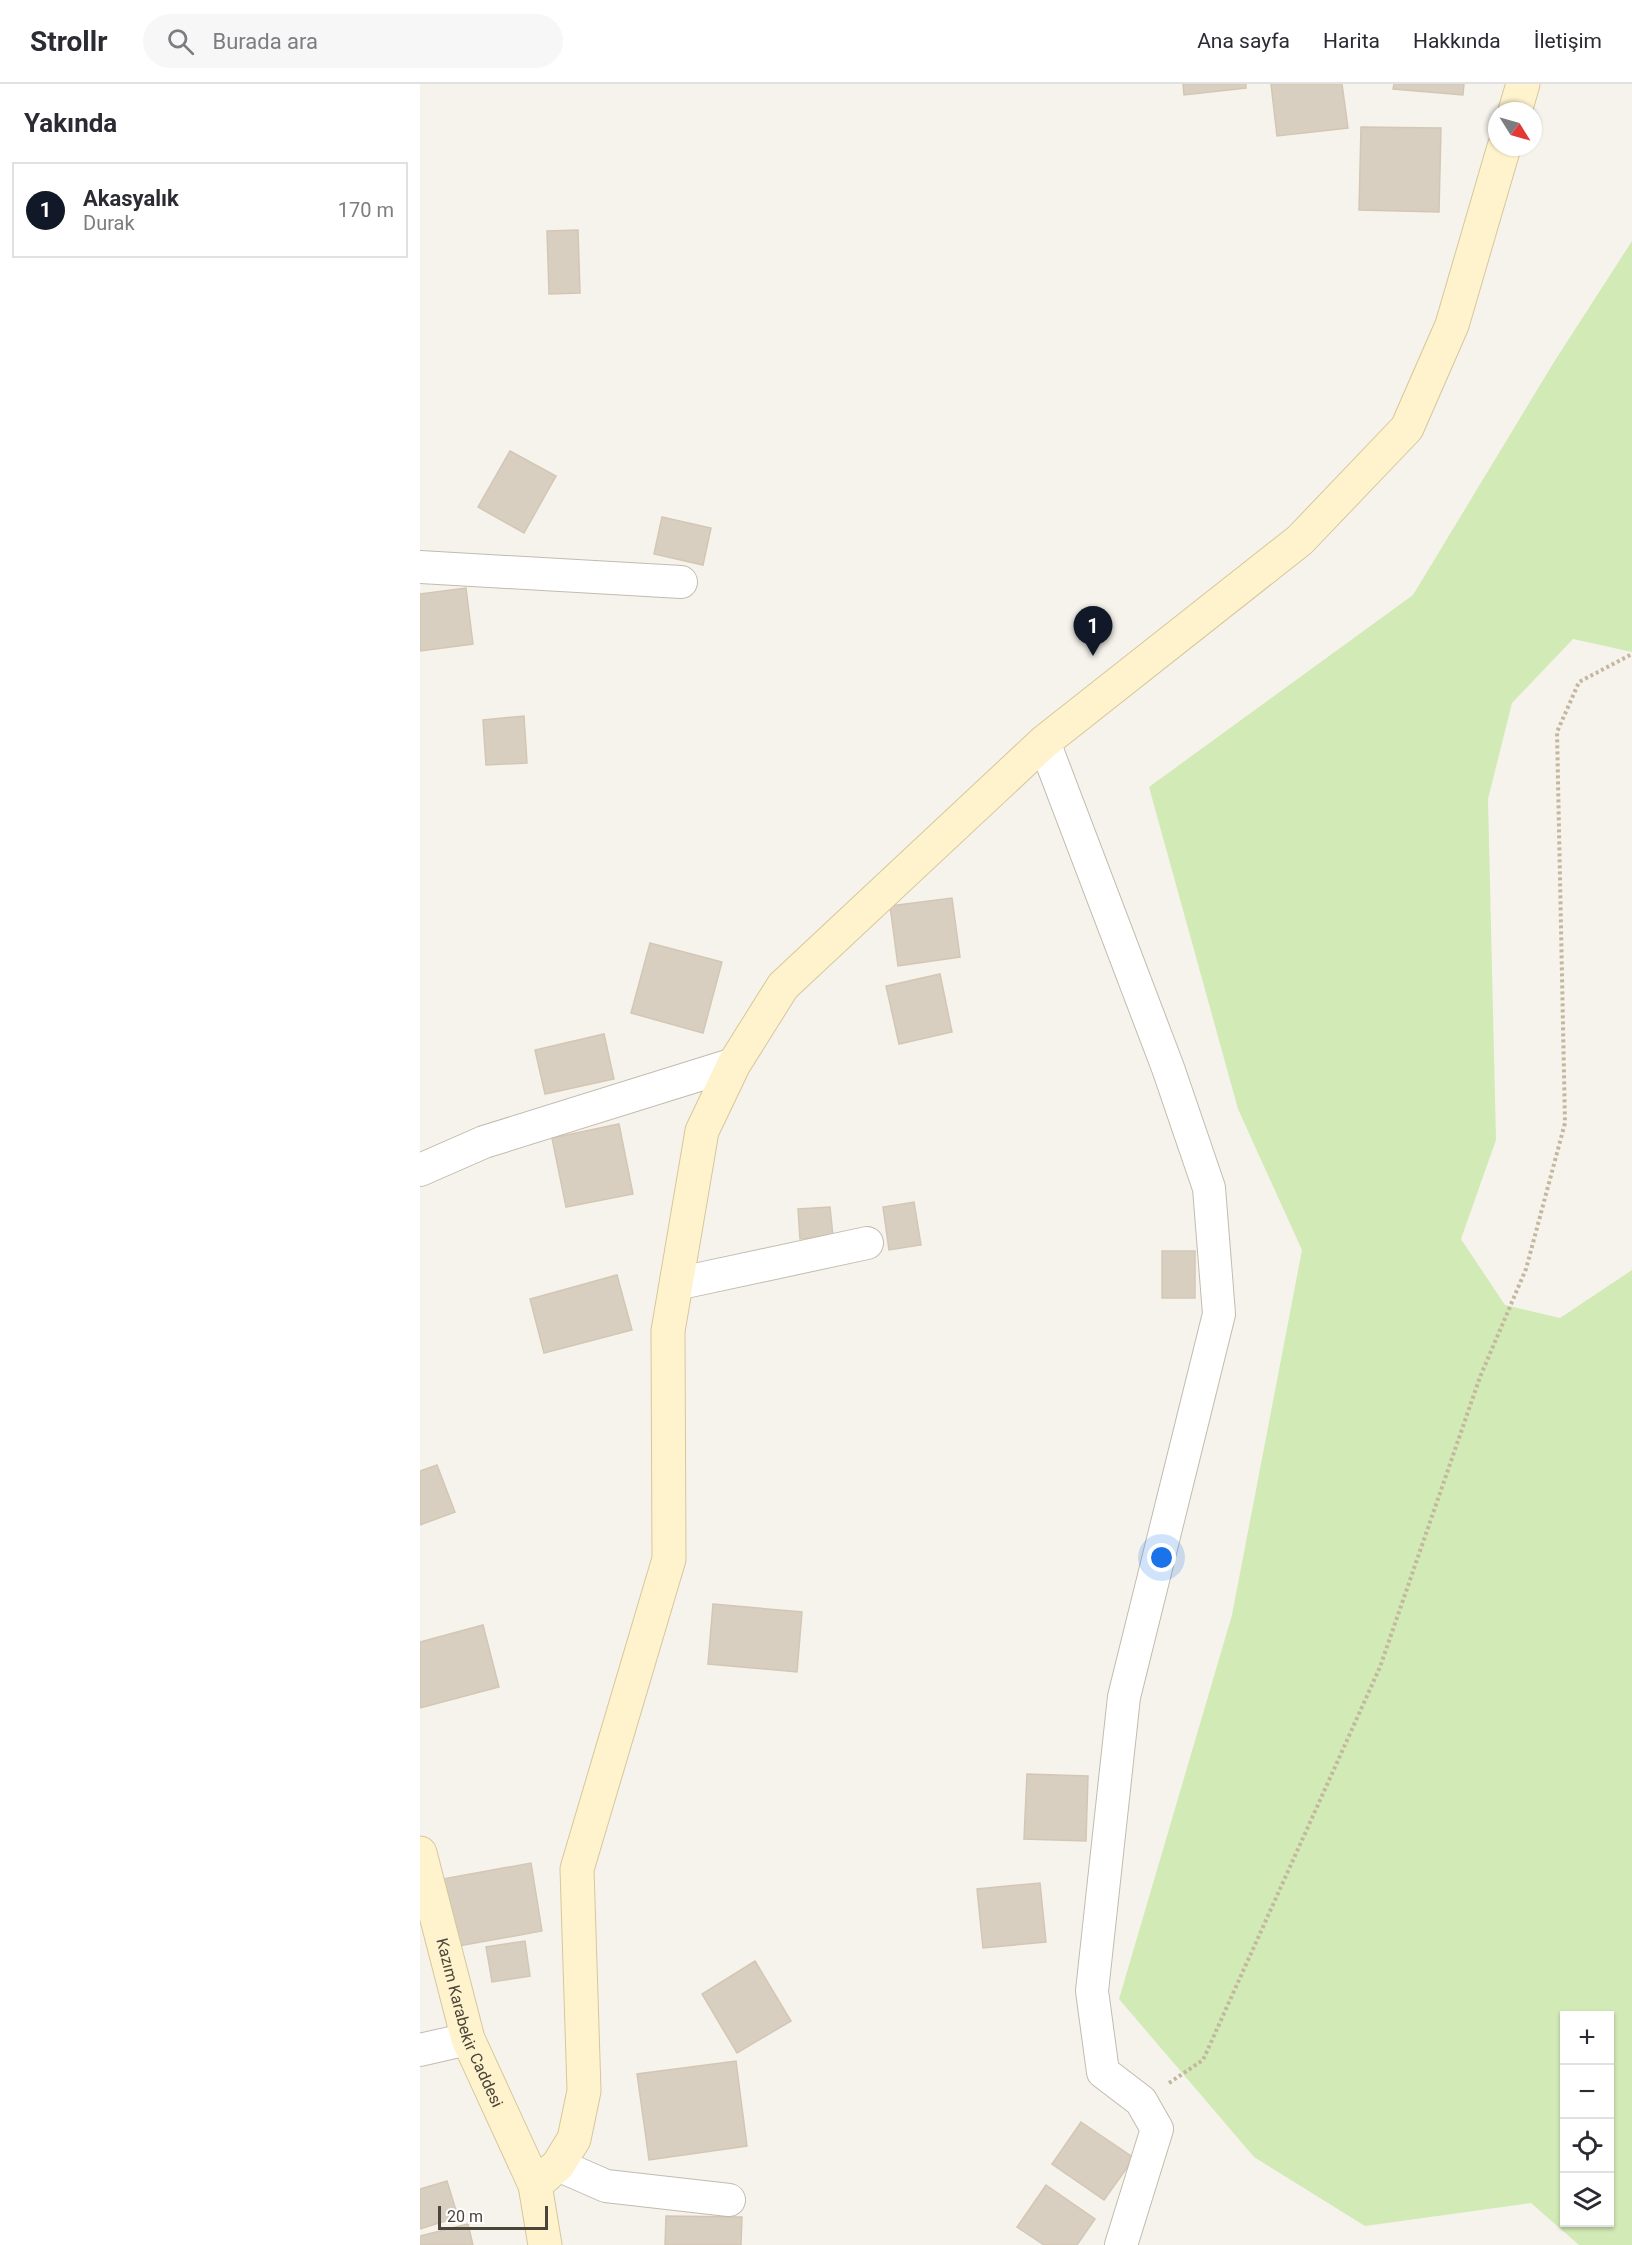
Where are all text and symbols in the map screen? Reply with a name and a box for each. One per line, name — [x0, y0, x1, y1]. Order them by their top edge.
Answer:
search box — [143, 14, 563, 68]
text: Strollr — [30, 25, 107, 58]
icon: search — [164, 25, 197, 58]
text: Burada ara — [212, 29, 318, 54]
text: Ana sayfa — [1197, 29, 1290, 53]
text: Harita — [1323, 29, 1380, 53]
text: Hakkında — [1413, 29, 1501, 53]
text: İletişim — [1534, 29, 1602, 53]
north arrow — [1488, 102, 1542, 156]
text: Yakında — [24, 108, 117, 138]
text: Akasyalık — [83, 186, 179, 211]
text: 1 — [40, 198, 51, 222]
text: 170 m — [338, 198, 394, 222]
text: Durak — [83, 211, 135, 235]
pin: 1 — [1074, 606, 1112, 656]
your location — [1147, 1543, 1176, 1572]
street label: Kazım Karabekir Caddesi — [433, 1936, 507, 2110]
map controls — [1560, 2011, 1614, 2227]
button: + — [1560, 2011, 1614, 2065]
button: − — [1560, 2065, 1614, 2119]
button: locate — [1560, 2119, 1614, 2173]
button: layers — [1560, 2173, 1614, 2227]
scale bar — [438, 2203, 548, 2230]
text: 20 m — [447, 2207, 483, 2226]

